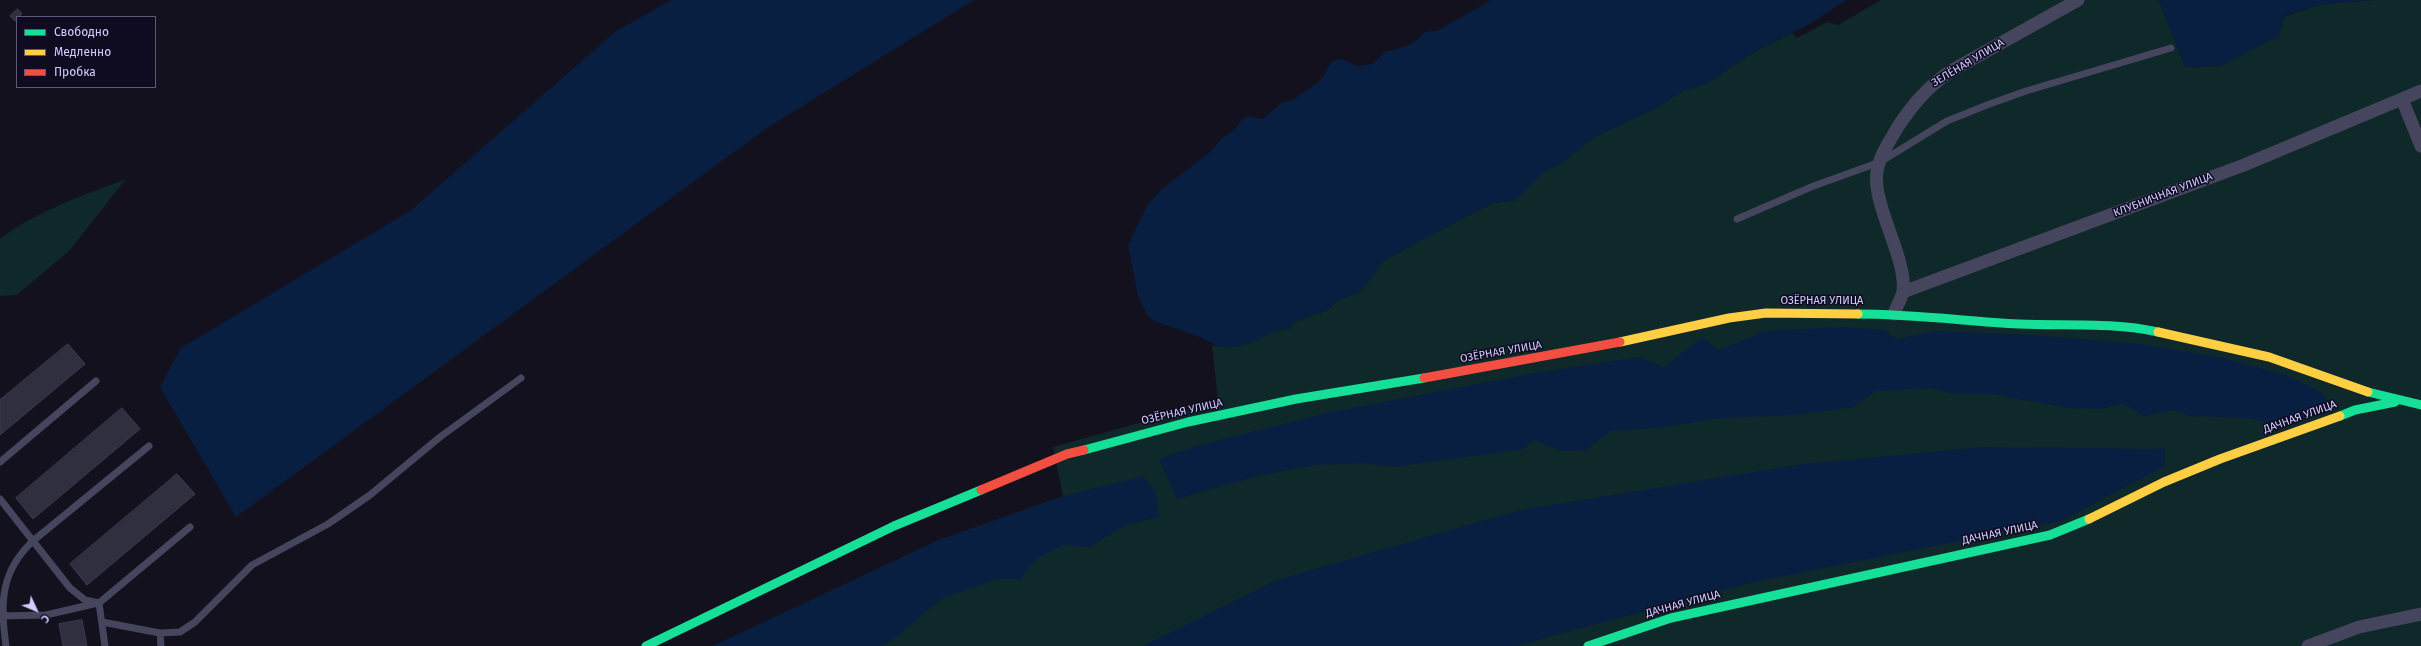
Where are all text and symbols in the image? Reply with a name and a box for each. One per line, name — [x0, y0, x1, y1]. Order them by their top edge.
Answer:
legend — [16, 16, 156, 88]
text: Свободно — [54, 25, 109, 39]
street label: ЗЕЛЁНАЯ УЛИЦА — [1929, 36, 2007, 90]
text: Медленно — [54, 45, 111, 59]
text: Пробка — [54, 65, 96, 79]
street label: КЛУБНИЧНАЯ УЛИЦА — [2112, 170, 2214, 220]
street label: ОЗЁРНАЯ УЛИЦА — [1781, 294, 1863, 308]
street label: ОЗЁРНАЯ УЛИЦА — [1459, 338, 1543, 366]
street label: ОЗЁРНАЯ УЛИЦА — [1140, 396, 1224, 428]
street label: ДАЧНАЯ УЛИЦА — [2262, 398, 2338, 436]
street label: ДАЧНАЯ УЛИЦА — [1961, 519, 2039, 547]
street label: ДАЧНАЯ УЛИЦА — [1644, 588, 1722, 620]
north arrow — [16, 590, 56, 630]
text: С — [38, 612, 52, 625]

